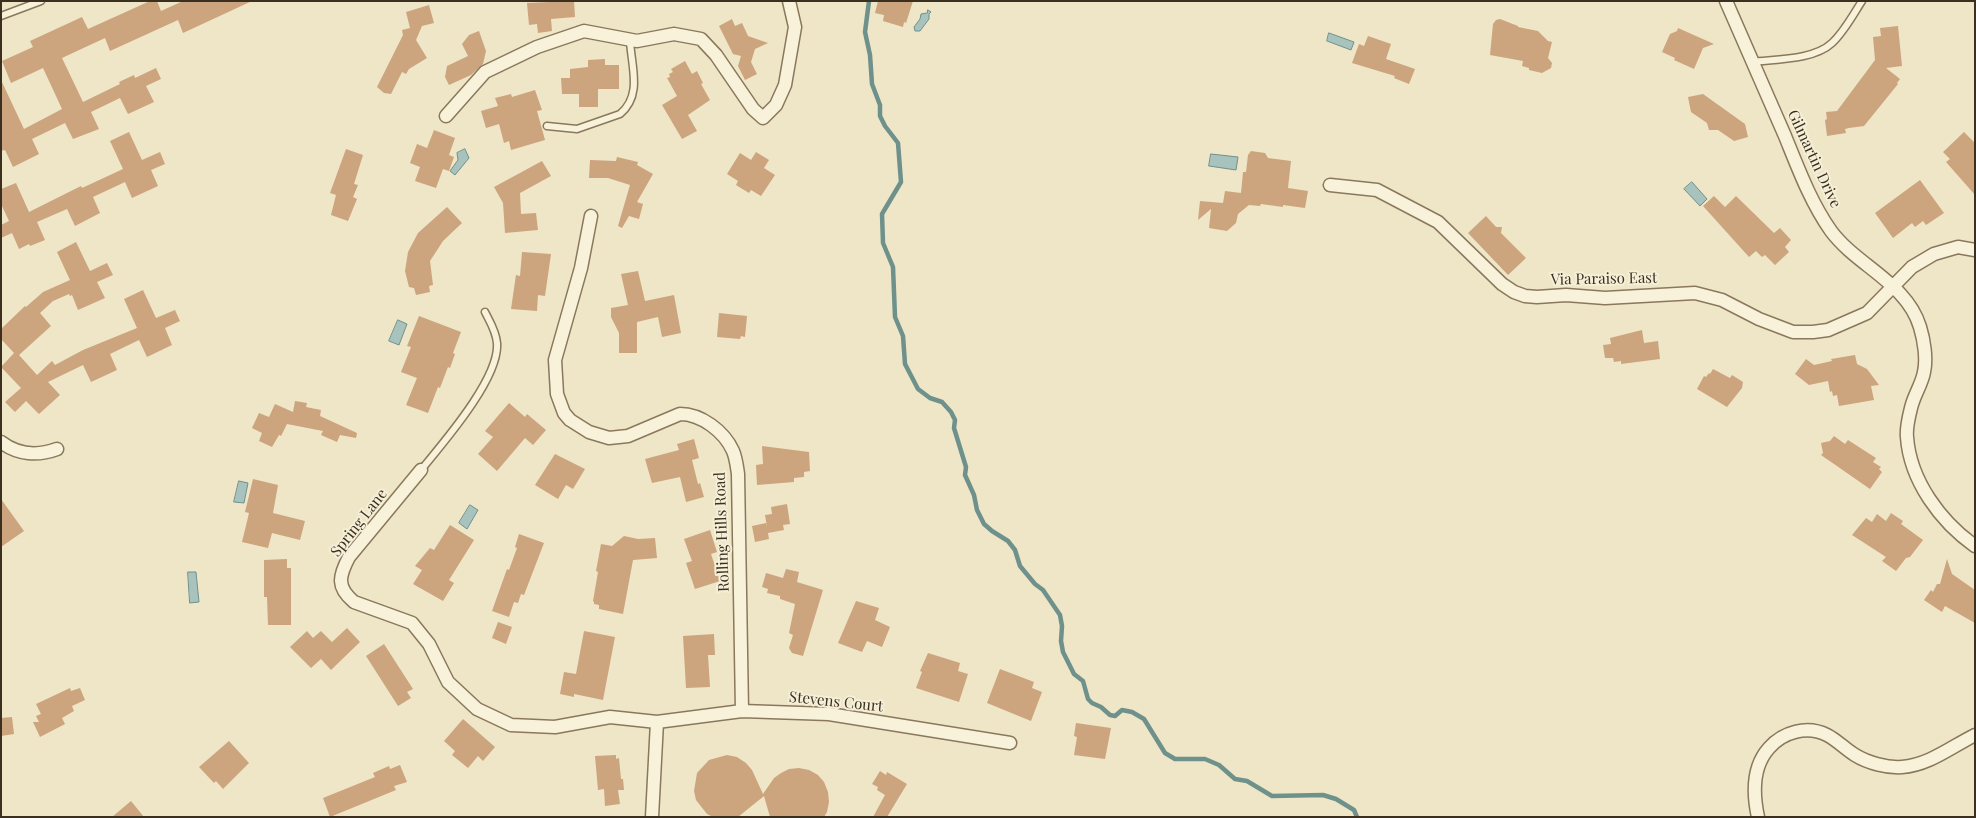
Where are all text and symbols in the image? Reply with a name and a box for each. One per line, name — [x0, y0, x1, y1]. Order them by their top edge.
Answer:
street label: Gilmartin Drive — [1783, 107, 1845, 211]
street label: Via Paraiso East — [1551, 269, 1657, 289]
street label: Rolling Hills Road — [711, 472, 733, 592]
street label: Spring Lane — [327, 485, 391, 561]
street label: Stevens Court — [788, 688, 884, 716]

